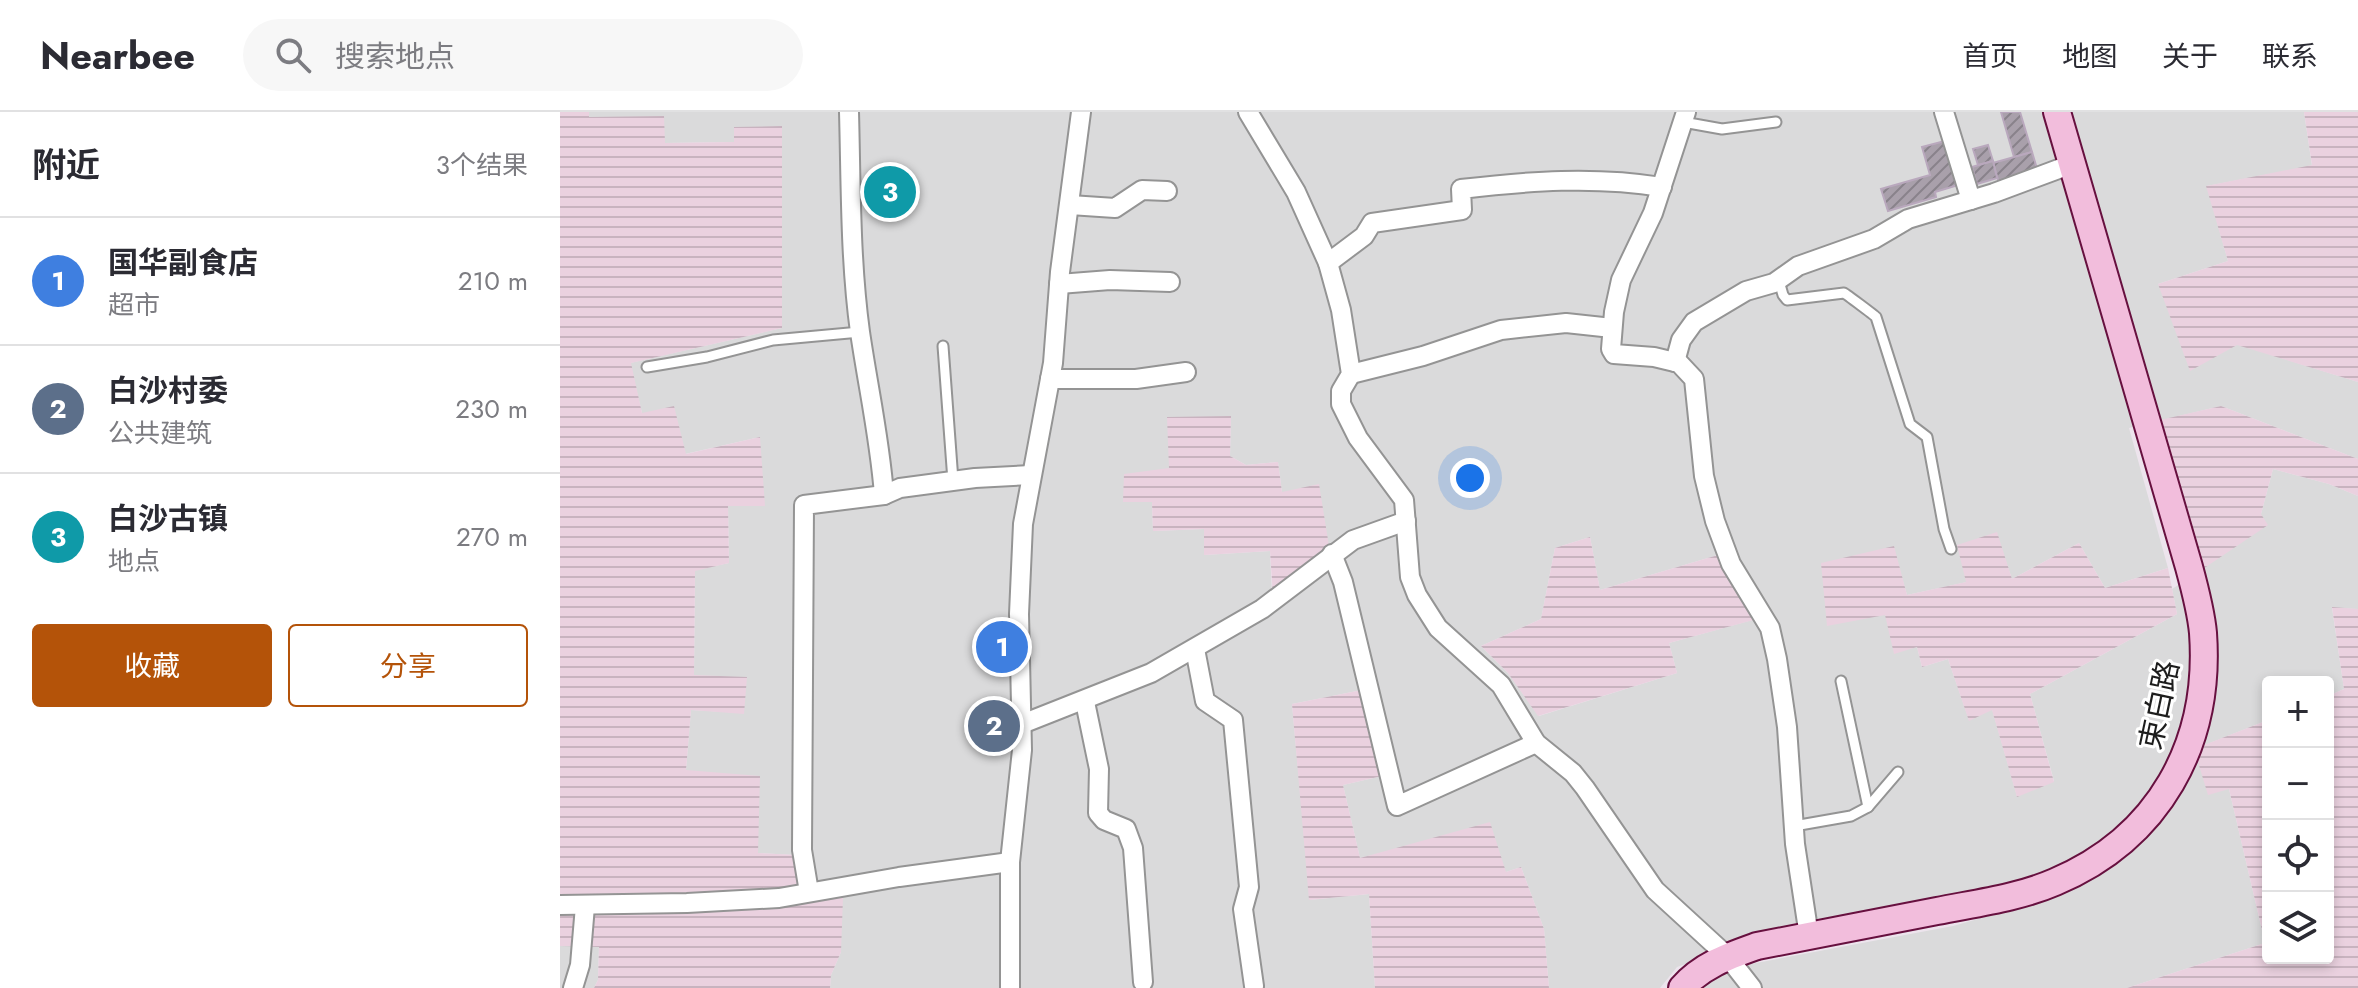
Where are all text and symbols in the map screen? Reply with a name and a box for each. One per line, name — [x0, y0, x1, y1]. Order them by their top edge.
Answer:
search box — [243, 19, 803, 91]
text: Nearbee — [40, 28, 195, 83]
icon: search — [271, 33, 315, 77]
text: 搜索地点 — [335, 35, 455, 78]
text: 首页 — [1962, 36, 2018, 77]
text: 地图 — [2062, 36, 2118, 77]
text: 关于 — [2162, 36, 2218, 77]
text: 联系 — [2262, 36, 2318, 77]
text: 附近 — [32, 141, 100, 190]
text: 3个结果 — [436, 146, 528, 184]
pin: 3 — [864, 162, 916, 222]
text: 国华副食店 — [108, 241, 258, 284]
text: 1 — [51, 262, 65, 300]
text: 210 m — [458, 262, 528, 300]
text: 超市 — [108, 286, 160, 324]
text: 白沙村委 — [108, 369, 228, 412]
text: 2 — [49, 390, 67, 428]
text: 230 m — [455, 390, 528, 428]
text: 公共建筑 — [108, 414, 212, 452]
your location — [1450, 458, 1490, 498]
text: 白沙古镇 — [108, 497, 228, 540]
text: 3 — [50, 518, 66, 556]
text: 270 m — [456, 518, 528, 556]
text: 地点 — [108, 542, 160, 580]
pin: 1 — [976, 617, 1028, 677]
button: 收藏 — [32, 624, 272, 707]
button: 分享 — [288, 624, 528, 707]
street label: 束白路 — [2129, 657, 2189, 753]
map controls — [2262, 676, 2334, 964]
button: + — [2262, 676, 2334, 748]
pin: 2 — [968, 696, 1020, 756]
button: − — [2262, 748, 2334, 820]
button: locate — [2262, 820, 2334, 892]
button: layers — [2262, 892, 2334, 964]

